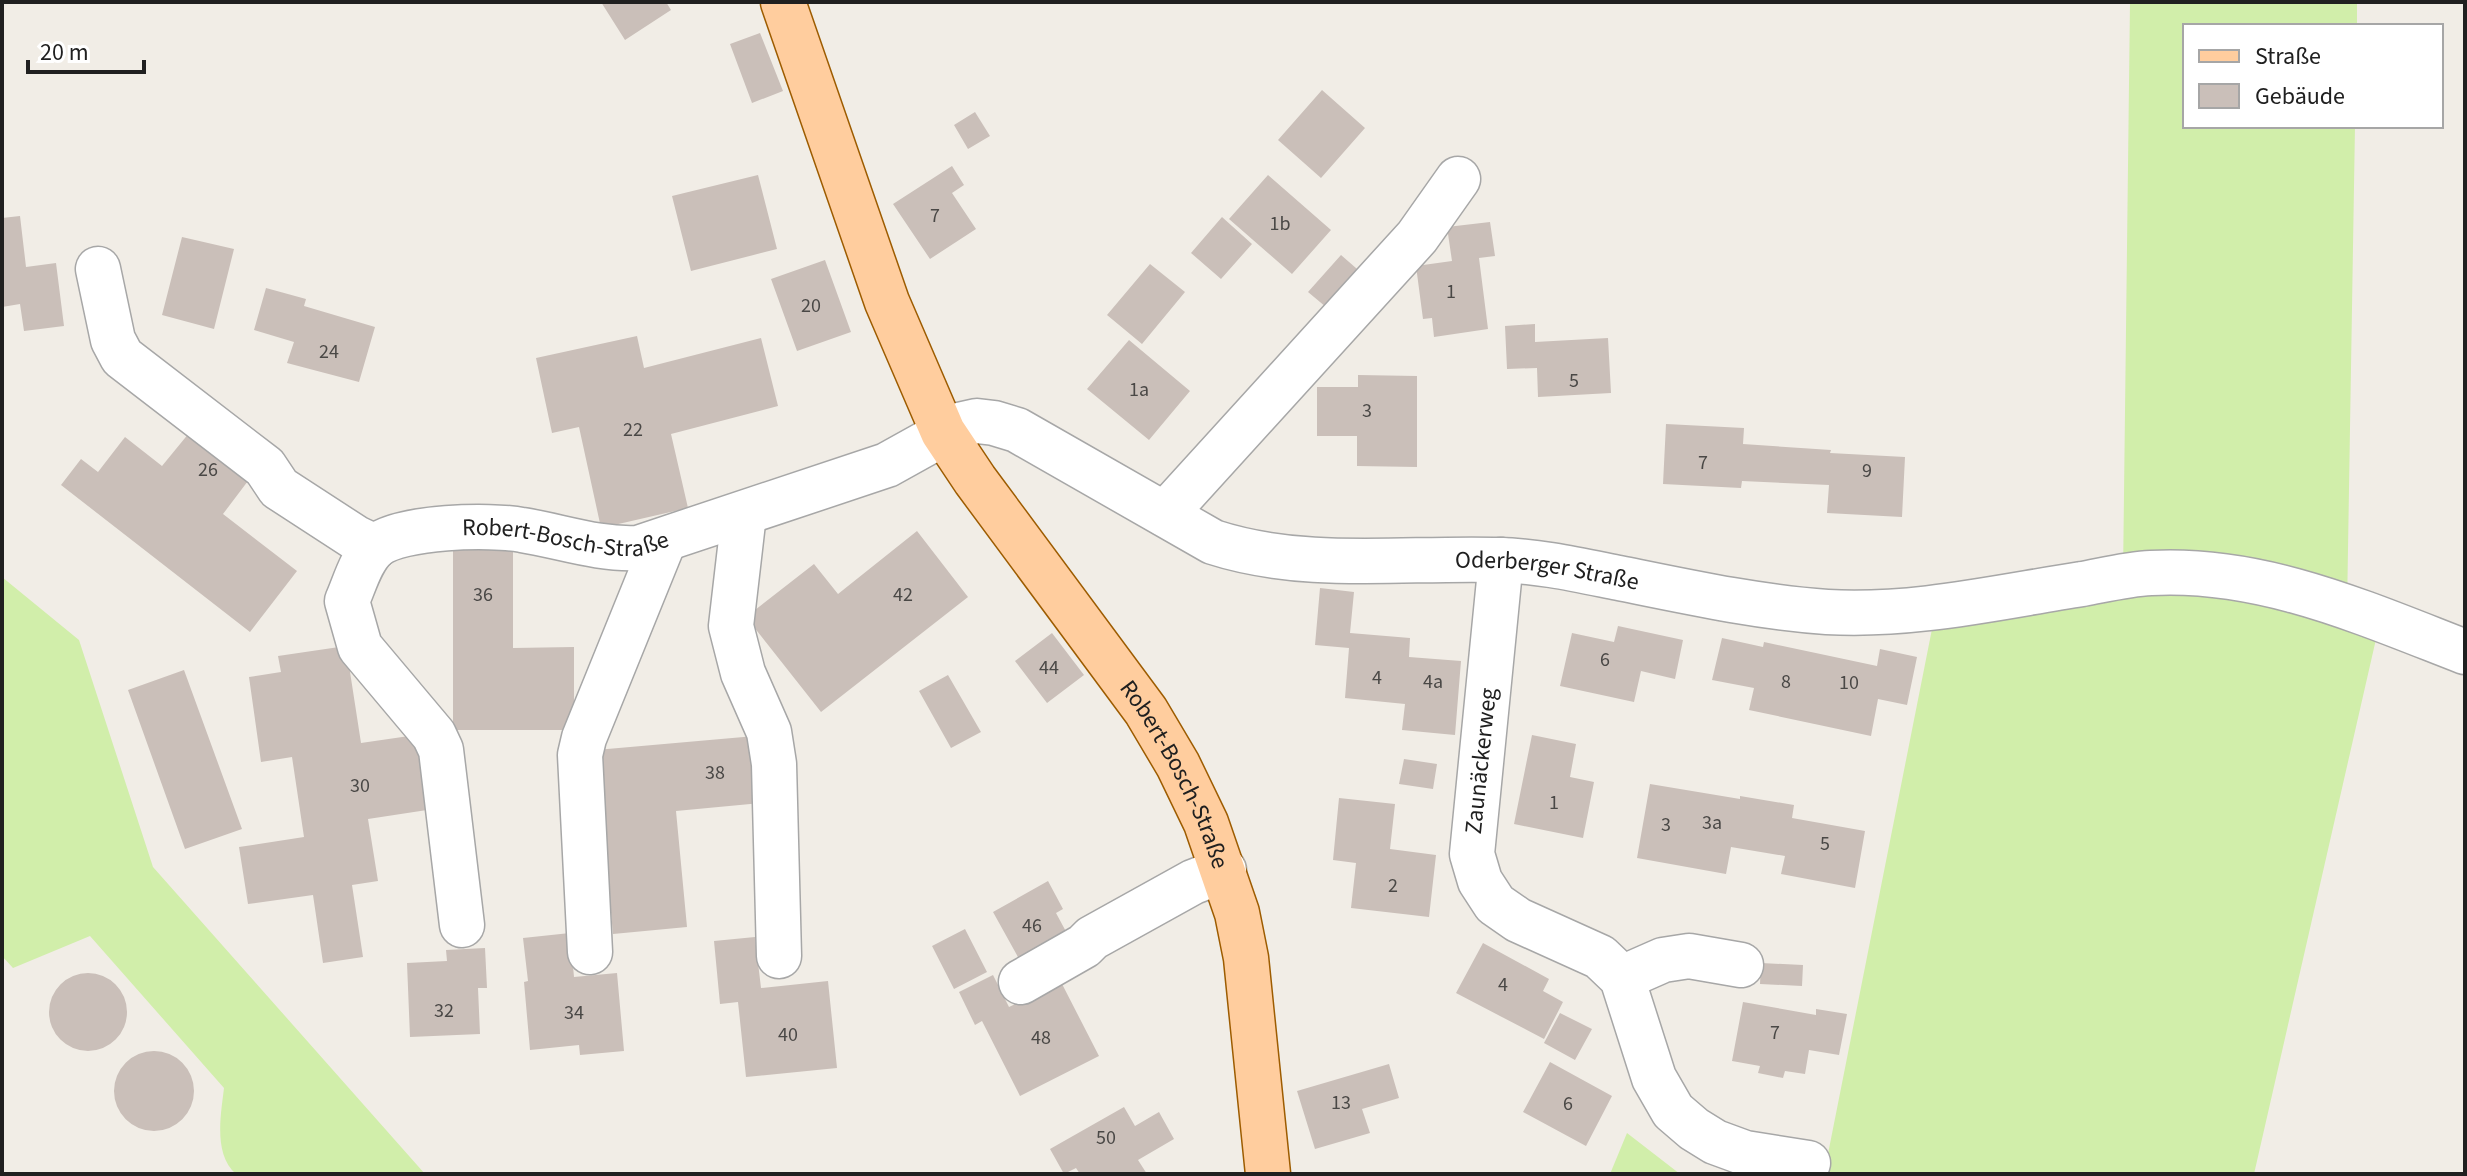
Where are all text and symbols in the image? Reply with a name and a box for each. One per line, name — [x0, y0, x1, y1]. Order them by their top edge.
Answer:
scale bar — [28, 24, 144, 74]
legend — [2183, 24, 2443, 128]
text: 20 m — [40, 35, 89, 70]
text: Straße — [2255, 39, 2321, 74]
text: Gebäude — [2255, 79, 2345, 114]
house number: 7 — [930, 202, 940, 230]
house number: 1b — [1270, 210, 1291, 238]
house number: 1 — [1446, 278, 1456, 306]
house number: 20 — [801, 292, 821, 320]
house number: 24 — [319, 338, 339, 366]
house number: 5 — [1569, 367, 1579, 395]
house number: 1a — [1129, 376, 1149, 404]
house number: 3 — [1362, 397, 1372, 425]
house number: 22 — [623, 416, 643, 444]
house number: 7 — [1698, 449, 1708, 477]
house number: 26 — [198, 456, 218, 484]
house number: 9 — [1862, 457, 1872, 485]
street label: Robert-Bosch-Straße — [462, 509, 673, 566]
street label: Oderberger Straße — [1455, 542, 1642, 599]
house number: 36 — [473, 581, 493, 609]
house number: 42 — [893, 581, 913, 609]
house number: 6 — [1600, 646, 1610, 674]
house number: 44 — [1039, 654, 1059, 682]
house number: 4 — [1372, 664, 1382, 692]
house number: 4a — [1423, 668, 1443, 696]
house number: 8 — [1781, 668, 1791, 696]
house number: 10 — [1839, 669, 1859, 697]
street label: Robert-Bosch-Straße — [1111, 673, 1238, 873]
street label: Zaunäckerweg — [1456, 686, 1506, 836]
house number: 38 — [705, 759, 725, 787]
house number: 30 — [350, 772, 370, 800]
house number: 1 — [1549, 789, 1559, 817]
house number: 3a — [1702, 809, 1722, 837]
house number: 3 — [1661, 811, 1671, 839]
house number: 5 — [1820, 830, 1830, 858]
house number: 2 — [1388, 872, 1398, 900]
house number: 46 — [1022, 912, 1042, 940]
house number: 4 — [1498, 971, 1508, 999]
house number: 32 — [434, 997, 454, 1025]
house number: 34 — [564, 999, 584, 1027]
house number: 7 — [1770, 1019, 1780, 1047]
house number: 40 — [778, 1021, 798, 1049]
house number: 48 — [1031, 1024, 1051, 1052]
house number: 13 — [1331, 1089, 1351, 1117]
house number: 6 — [1563, 1090, 1573, 1118]
house number: 50 — [1096, 1124, 1116, 1152]

